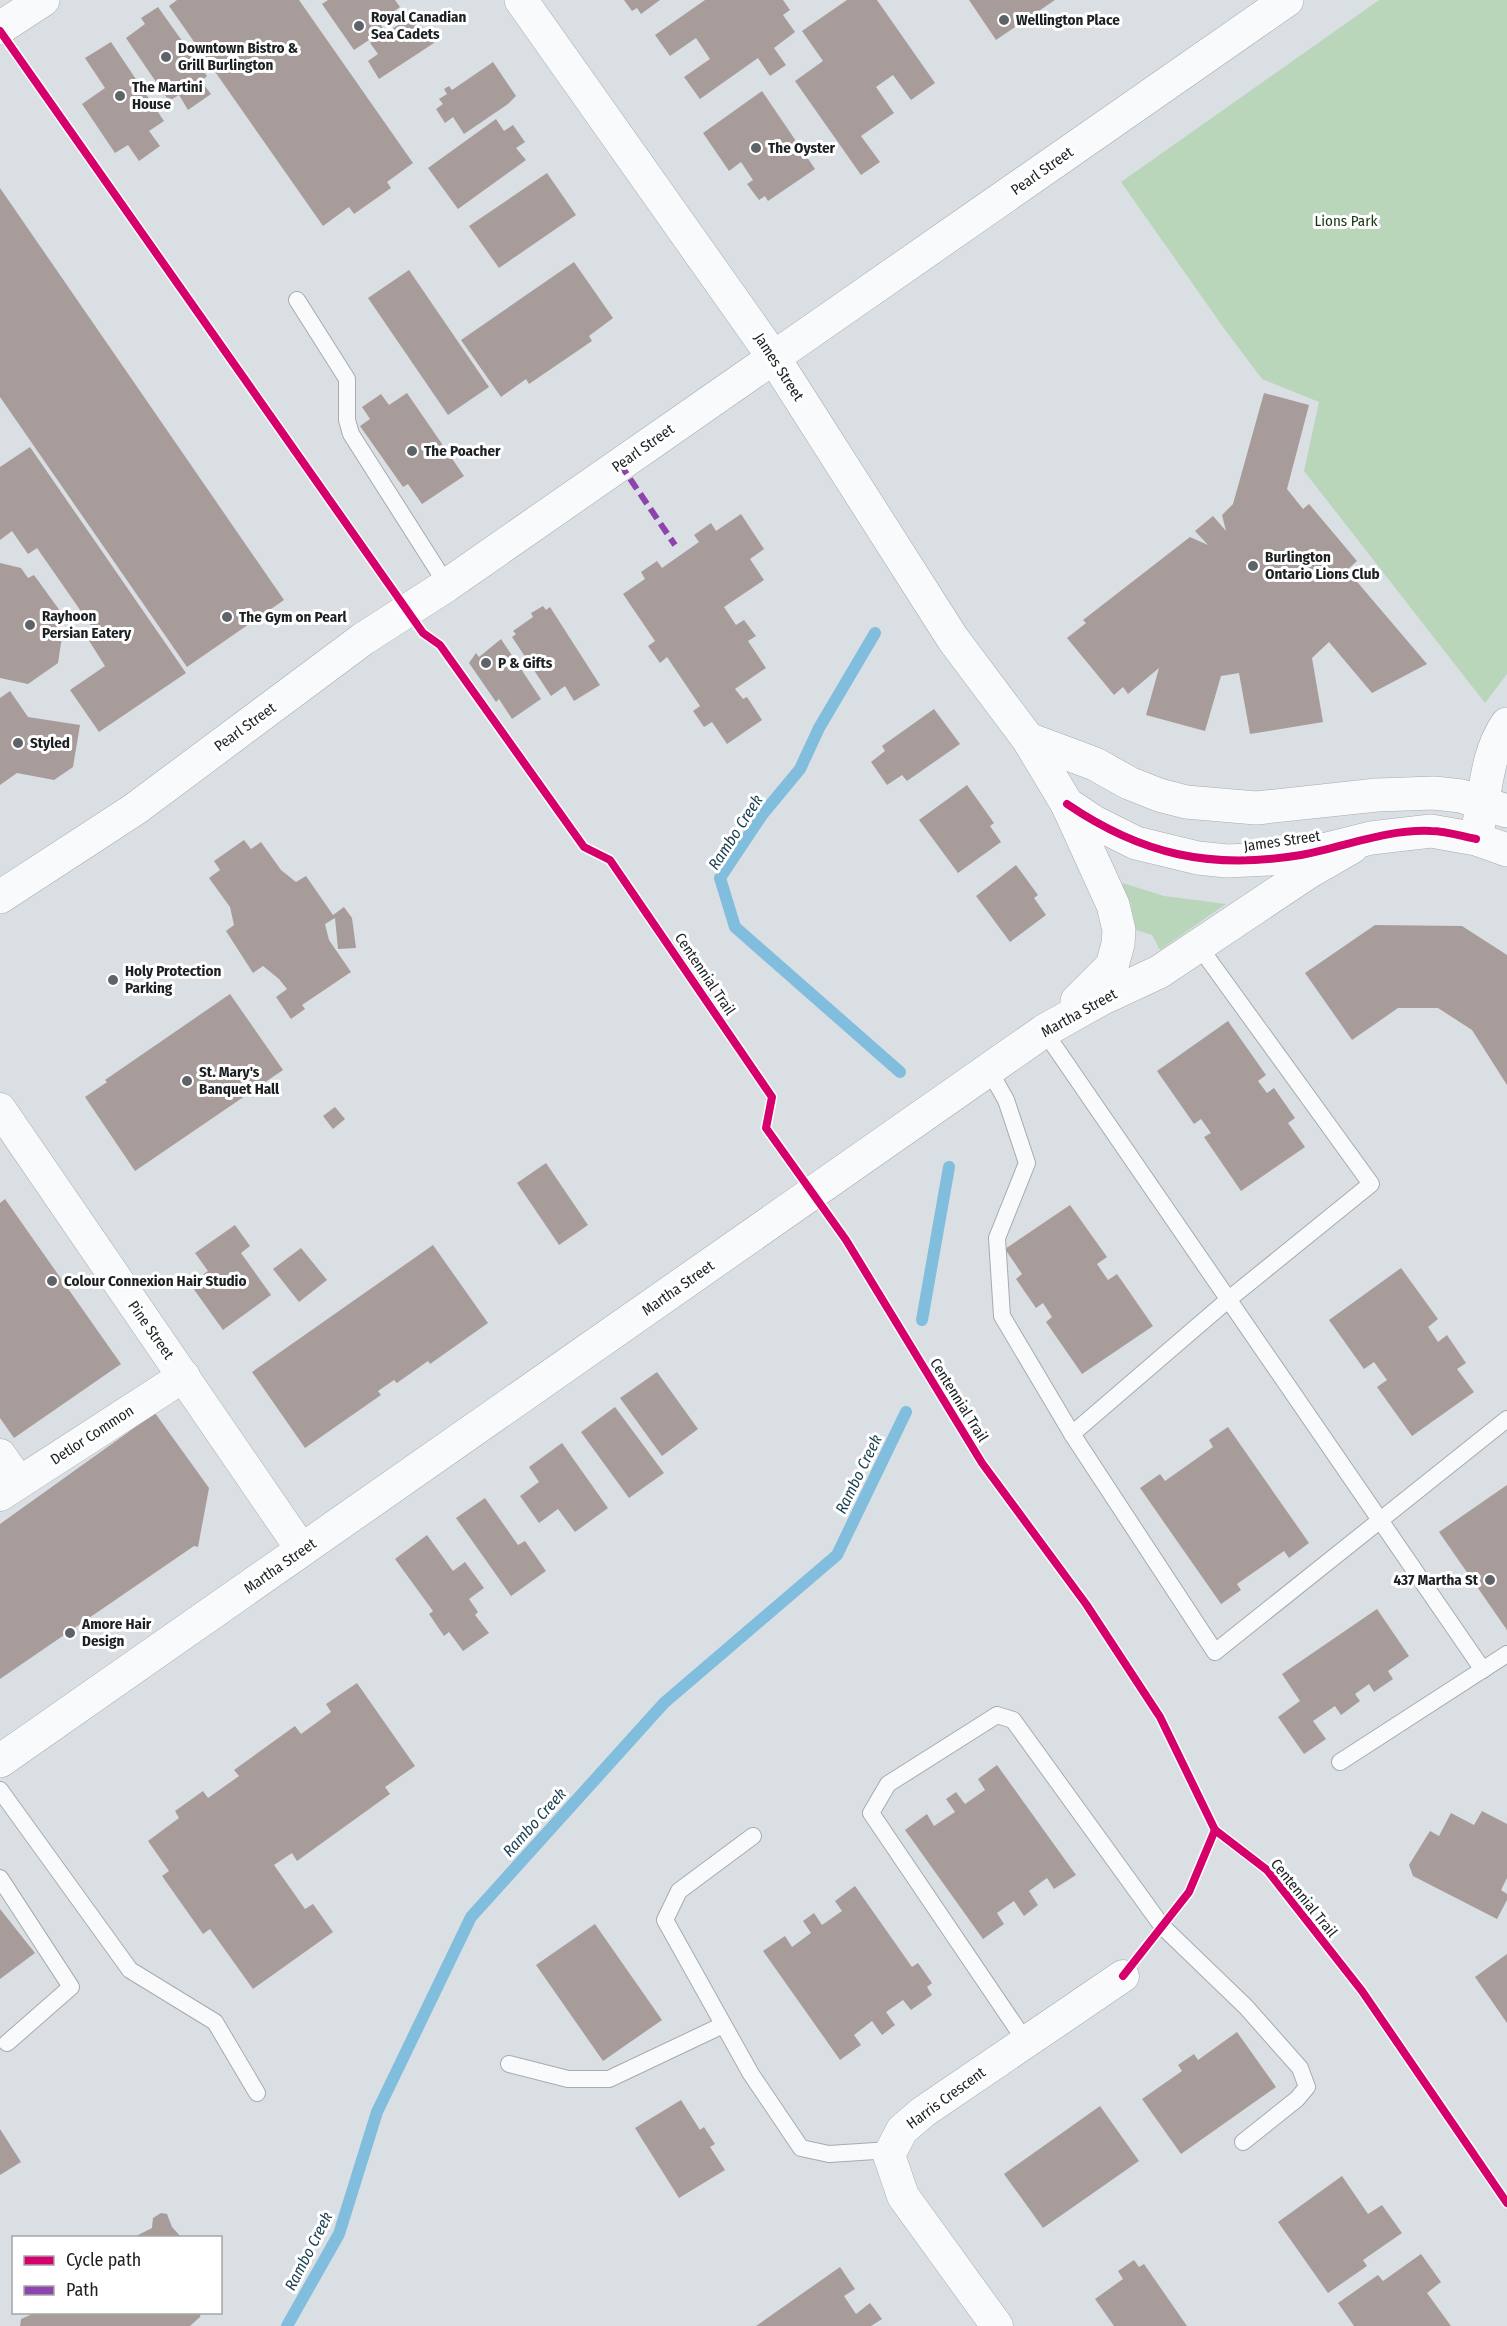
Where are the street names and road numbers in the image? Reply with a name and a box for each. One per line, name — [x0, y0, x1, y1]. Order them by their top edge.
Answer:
street label: Pearl Street — [1007, 143, 1077, 199]
street label: James Street — [750, 330, 808, 404]
street label: Pearl Street — [608, 420, 678, 476]
street label: Pearl Street — [211, 699, 279, 755]
street label: James Street — [1243, 827, 1322, 855]
street label: Centennial Trail — [671, 929, 739, 1019]
street label: Martha Street — [1038, 985, 1120, 1041]
street label: Martha Street — [639, 1257, 718, 1319]
street label: Pine Street — [124, 1297, 178, 1363]
street label: Centennial Trail — [926, 1355, 992, 1445]
street label: Detlor Common — [47, 1401, 137, 1469]
street label: Martha Street — [241, 1535, 320, 1597]
street label: Centennial Trail — [1267, 1855, 1341, 1941]
street label: Harris Crescent — [903, 2063, 989, 2133]

